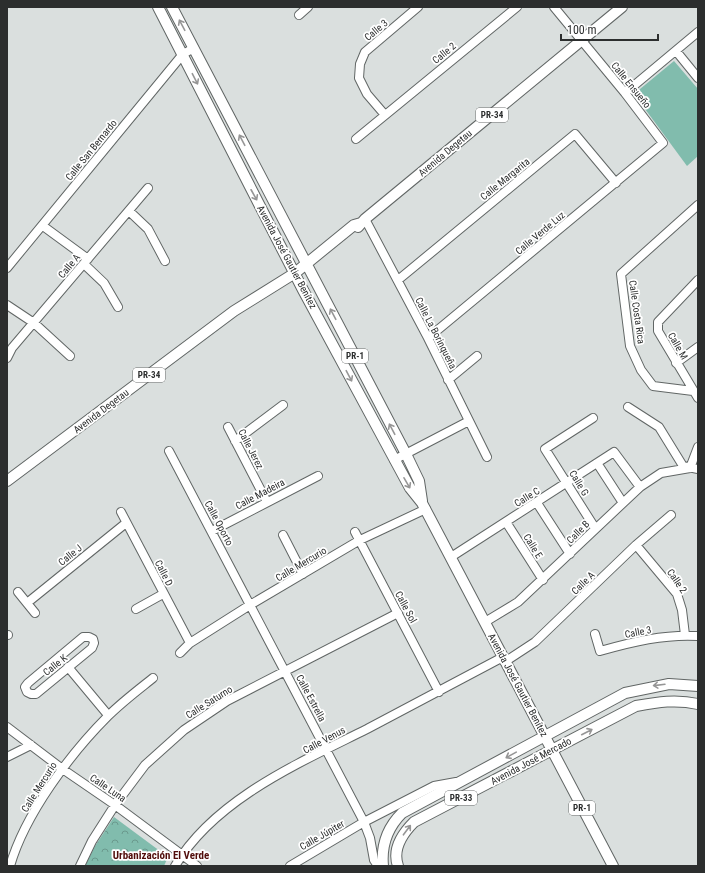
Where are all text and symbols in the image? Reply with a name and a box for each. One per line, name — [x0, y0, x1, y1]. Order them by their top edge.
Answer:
scale bar — [561, 16, 658, 42]
street label: Calle 3 — [362, 17, 390, 43]
one-way arrow — [177, 19, 185, 31]
text: 100 m — [567, 23, 597, 37]
street label: Calle 2 — [430, 40, 458, 66]
street label: Calle Ensueño — [609, 60, 653, 110]
one-way arrow — [192, 73, 200, 85]
road number: PR-34 — [476, 108, 508, 122]
street label: Calle San Bernardo — [63, 117, 119, 183]
street label: Avenida Degetau — [416, 127, 474, 178]
one-way arrow — [238, 135, 245, 147]
street label: Calle Margarita — [478, 156, 532, 202]
one-way arrow — [250, 189, 258, 201]
street label: Avenida José Gautier Benítez — [255, 204, 319, 310]
street label: Calle Verde Luz — [513, 209, 567, 257]
street label: Calle A — [56, 252, 82, 280]
street label: Calle Costa Rica — [627, 279, 647, 345]
street label: Calle La Borinqueña — [413, 295, 459, 371]
one-way arrow — [328, 308, 336, 320]
street label: Calle M — [666, 330, 690, 362]
road number: PR-1 — [342, 349, 368, 363]
road number: PR-34 — [133, 368, 165, 382]
one-way arrow — [346, 370, 354, 382]
street label: Avenida Degetau — [71, 387, 131, 435]
one-way arrow — [388, 423, 396, 435]
street label: Calle Jerez — [236, 427, 266, 471]
street label: Calle G — [567, 468, 591, 498]
street label: Calle Madeira — [234, 476, 287, 512]
one-way arrow — [404, 477, 411, 489]
street label: Calle C — [512, 485, 542, 509]
street label: Calle Oporto — [203, 499, 235, 547]
street label: Calle B — [564, 518, 592, 546]
street label: Calle E — [521, 532, 545, 560]
street label: Calle J — [56, 542, 84, 568]
street label: Calle Mercurio — [274, 545, 328, 583]
street label: Calle D — [153, 558, 175, 588]
street label: Calle 2 — [665, 567, 689, 595]
street label: Calle A — [569, 569, 597, 597]
street label: Calle Sol — [393, 589, 419, 625]
street label: Calle 3 — [624, 624, 652, 640]
street label: Avenida José Gautier Benítez — [486, 632, 550, 738]
street label: Calle K — [41, 652, 70, 678]
street label: Calle Estrella — [294, 673, 328, 724]
one-way arrow — [653, 682, 666, 689]
street label: Calle Saturno — [184, 683, 234, 721]
street label: Calle Venus — [301, 724, 347, 756]
one-way arrow — [581, 727, 593, 735]
street label: Avenida José Mercado — [489, 735, 573, 787]
one-way arrow — [505, 751, 517, 759]
street label: Calle Mercurio — [19, 760, 59, 814]
street label: Calle Luna — [88, 772, 128, 804]
road number: PR-33 — [445, 791, 477, 805]
road number: PR-1 — [569, 801, 595, 815]
street label: Calle Júpiter — [298, 818, 346, 852]
one-way arrow — [403, 825, 411, 836]
district label: Urbanización El Verde — [113, 849, 209, 862]

